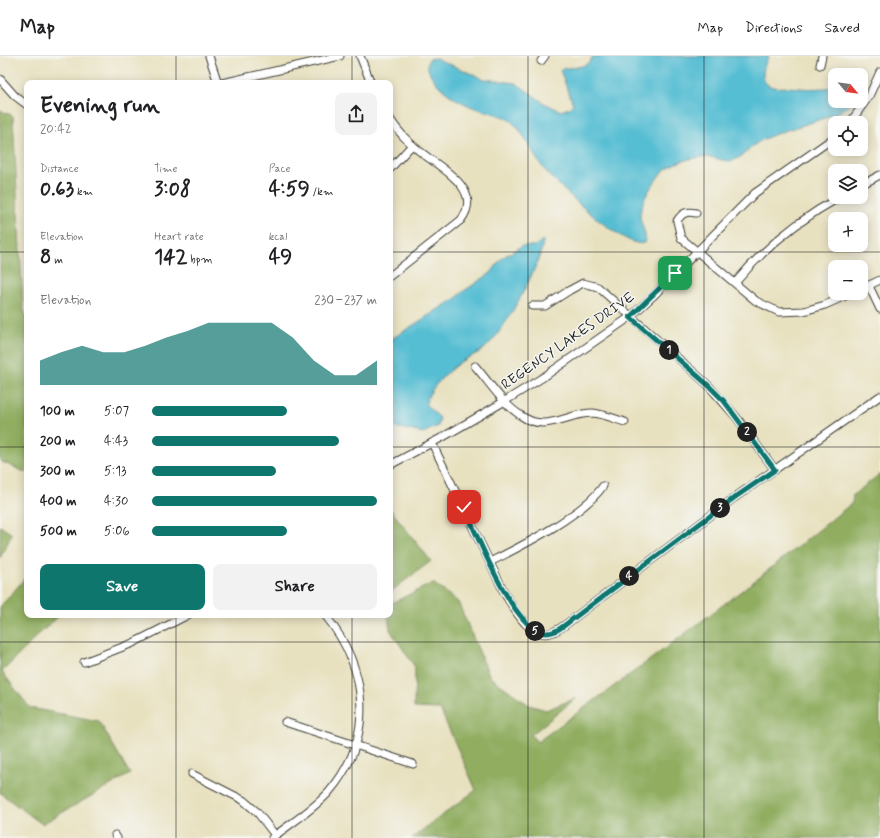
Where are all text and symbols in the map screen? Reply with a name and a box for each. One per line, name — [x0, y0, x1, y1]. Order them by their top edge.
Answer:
text: Map — [20, 15, 55, 40]
text: Map — [697, 19, 723, 37]
text: Directions — [745, 19, 803, 37]
text: Saved — [825, 19, 860, 37]
north arrow — [828, 68, 868, 108]
map controls — [828, 68, 868, 300]
text: Evening run — [40, 92, 160, 120]
button: share — [335, 93, 377, 135]
button: locate — [828, 116, 868, 156]
text: 20:42 — [40, 121, 72, 138]
text: Distance — [40, 162, 79, 176]
text: Time — [154, 162, 177, 176]
text: Pace — [269, 162, 291, 176]
button: layers — [828, 164, 868, 204]
text: 0.63 — [40, 176, 74, 203]
text: 3:08 — [154, 176, 191, 203]
text: 4:59 — [269, 176, 310, 203]
text: km — [74, 185, 93, 199]
text: /km — [310, 185, 333, 199]
button: + — [828, 212, 868, 252]
text: Elevation — [40, 230, 83, 244]
text: Heart rate — [154, 230, 204, 244]
text: kcal — [269, 230, 287, 244]
text: 8 — [40, 244, 51, 271]
text: 142 — [154, 244, 187, 271]
text: 49 — [269, 244, 292, 271]
text: m — [51, 253, 63, 267]
text: bpm — [187, 253, 212, 267]
pin — [658, 256, 692, 290]
button: − — [828, 260, 868, 300]
icon: arrive — [664, 262, 686, 284]
street label: REGENCY LAKES DRIVE — [498, 288, 638, 394]
text: Elevation — [40, 292, 91, 309]
text: 230–237 m — [314, 292, 377, 309]
pin: 1 — [659, 340, 679, 360]
text: 1 — [667, 343, 671, 357]
text: 100 m — [40, 403, 75, 420]
text: 5:07 — [104, 403, 129, 420]
pin: 2 — [737, 422, 757, 442]
text: 2 — [744, 425, 750, 439]
text: 200 m — [40, 433, 75, 450]
text: 4:43 — [104, 433, 128, 450]
text: 300 m — [40, 463, 75, 480]
text: 5:13 — [104, 463, 127, 480]
pin — [447, 490, 481, 524]
text: 400 m — [40, 493, 77, 510]
text: 4:30 — [104, 493, 128, 510]
icon: check — [453, 496, 475, 518]
pin: 3 — [710, 498, 730, 518]
text: 3 — [718, 501, 722, 515]
text: 500 m — [40, 523, 77, 540]
text: 5:06 — [104, 523, 130, 540]
button: Save — [40, 564, 205, 610]
button: Share — [213, 564, 377, 610]
pin: 4 — [619, 566, 639, 586]
text: 4 — [626, 569, 632, 583]
pin: 5 — [525, 621, 545, 641]
text: 5 — [532, 624, 538, 638]

